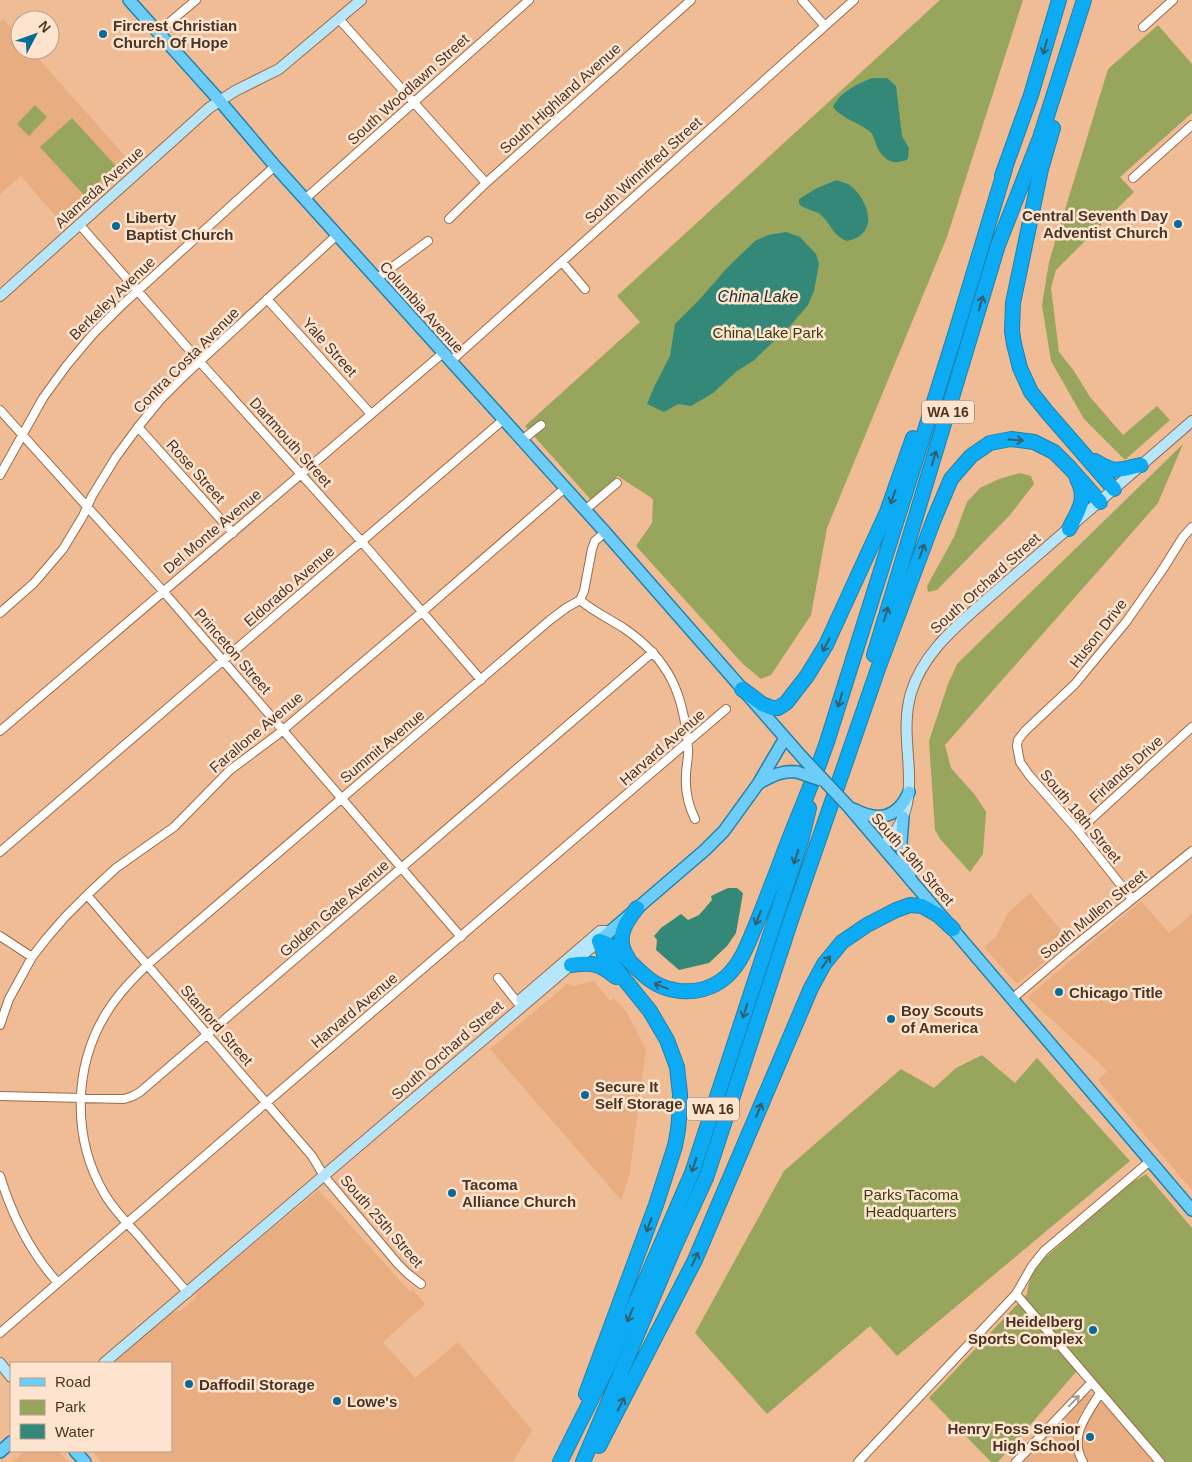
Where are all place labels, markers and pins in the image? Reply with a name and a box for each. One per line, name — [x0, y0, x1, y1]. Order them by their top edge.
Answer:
place label: Fircrest Christian Church Of Hope — [113, 17, 237, 51]
marker: Fircrest Christian Church Of Hope — [97, 28, 109, 40]
place label: Central Seventh Day Adventist Church — [1022, 207, 1169, 241]
place label: Liberty Baptist Church — [126, 209, 234, 243]
marker: Central Seventh Day Adventist Church — [1172, 218, 1184, 230]
marker: Liberty Baptist Church — [110, 220, 122, 232]
place label: Chicago Title — [1069, 984, 1163, 1001]
marker: Chicago Title — [1053, 986, 1065, 998]
place label: Boy Scouts of America — [901, 1002, 984, 1036]
marker: Boy Scouts of America — [885, 1013, 897, 1025]
place label: Secure It Self Storage — [595, 1078, 683, 1112]
marker: Secure It Self Storage — [579, 1089, 591, 1101]
place label: Tacoma Alliance Church — [462, 1176, 576, 1210]
marker: Tacoma Alliance Church — [446, 1187, 458, 1199]
place label: Heidelberg Sports Complex — [968, 1313, 1084, 1347]
marker: Heidelberg Sports Complex — [1087, 1324, 1099, 1336]
place label: Daffodil Storage — [199, 1376, 315, 1393]
marker: Daffodil Storage — [183, 1378, 195, 1390]
place label: Lowe's — [347, 1393, 397, 1410]
marker: Lowe's — [331, 1395, 343, 1407]
place label: Henry Foss Senior High School — [947, 1420, 1080, 1454]
marker: Henry Foss Senior High School — [1084, 1431, 1096, 1443]

